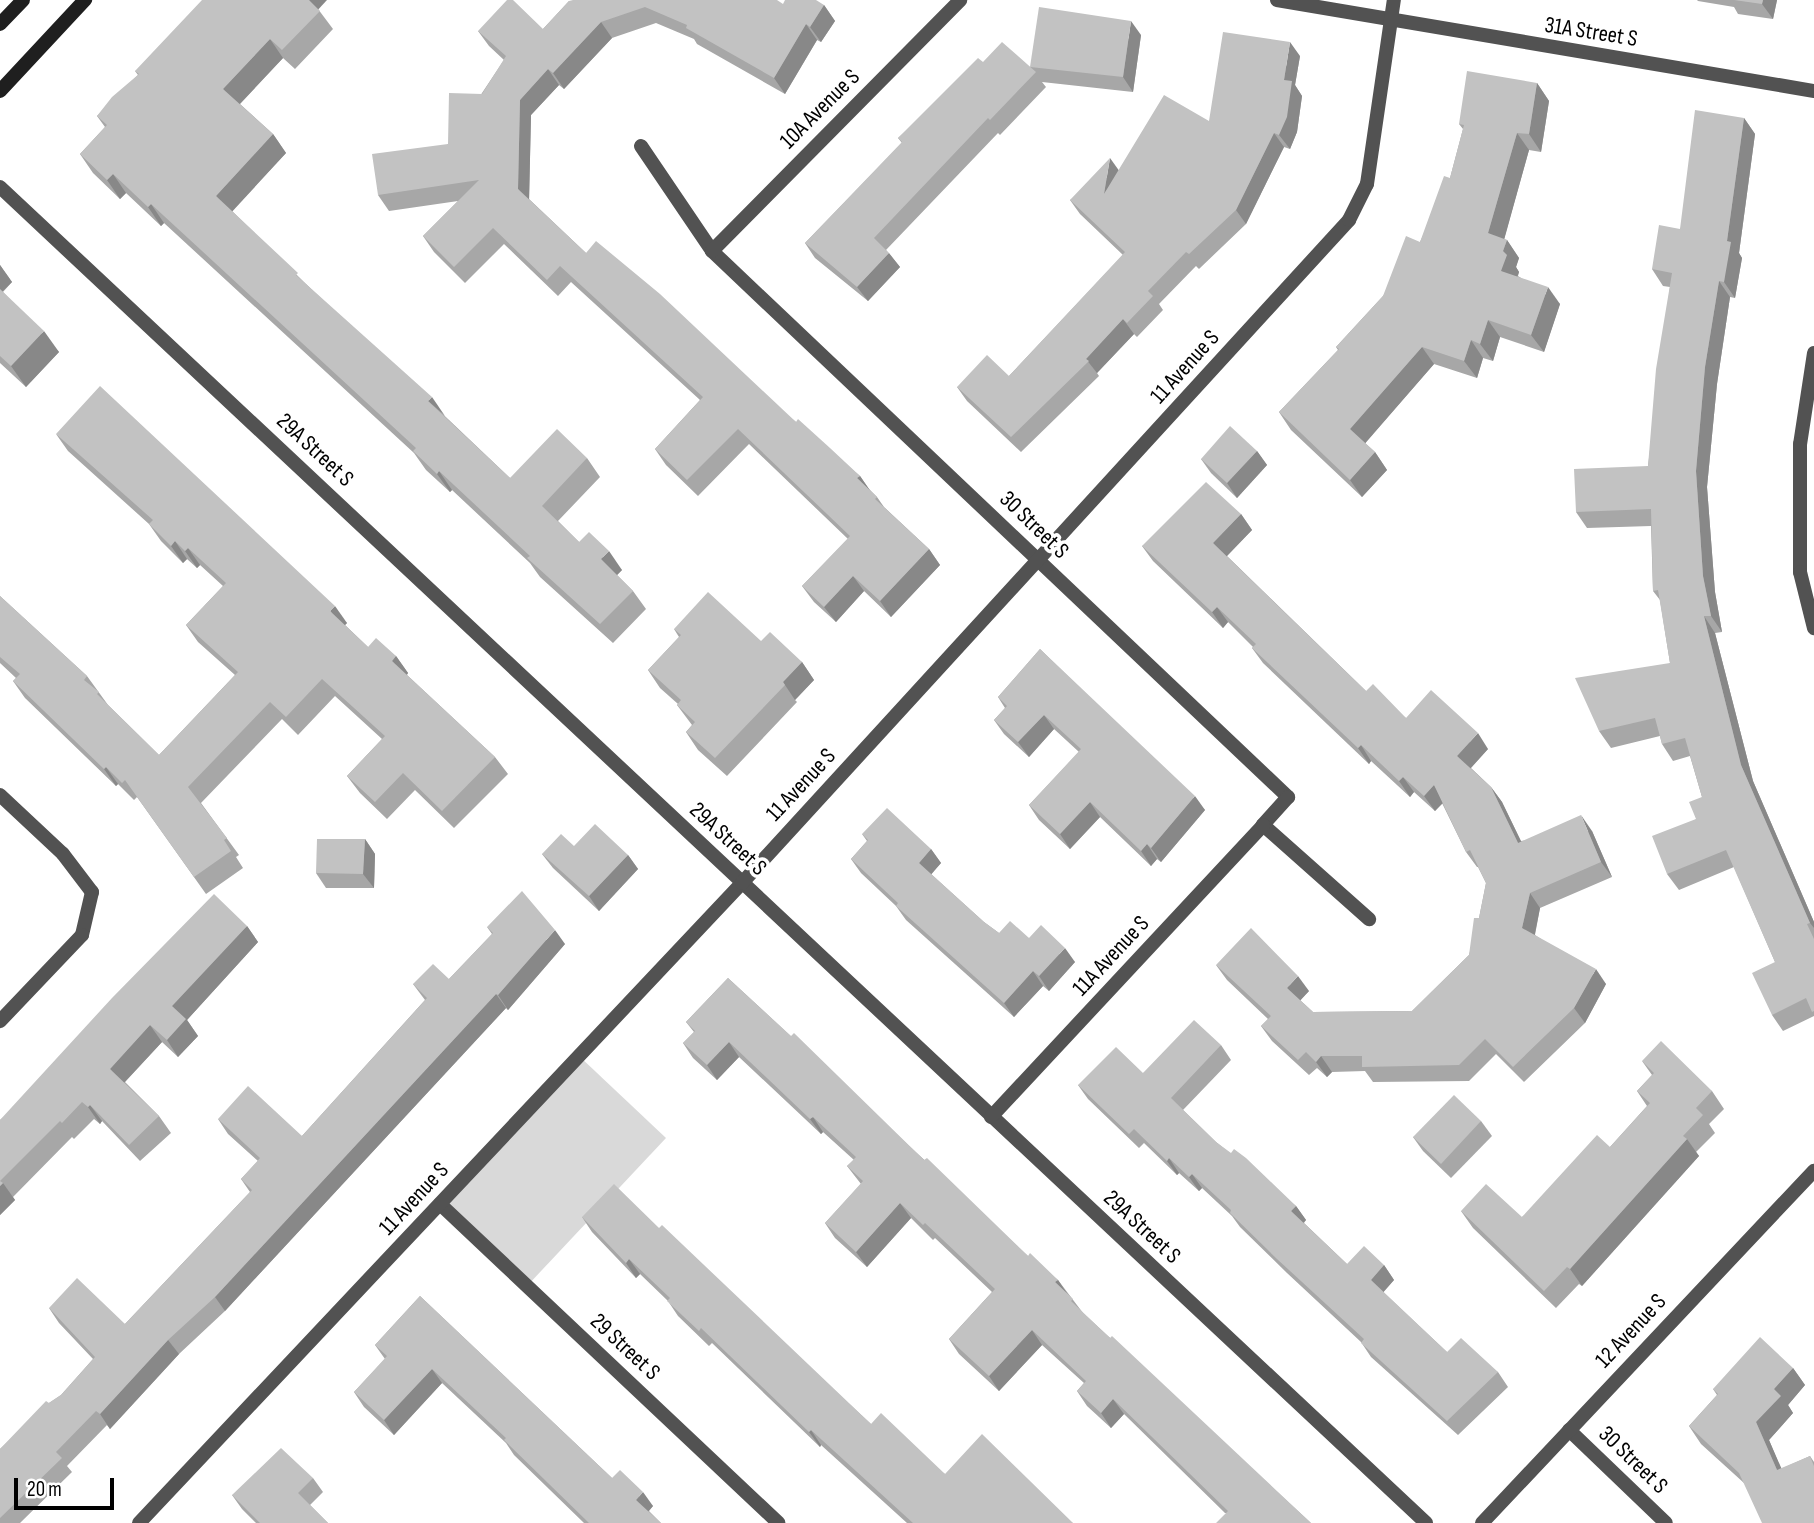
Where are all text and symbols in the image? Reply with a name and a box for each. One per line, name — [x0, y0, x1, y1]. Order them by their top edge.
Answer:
street label: 31A Street S — [1543, 11, 1639, 53]
street label: 10A Avenue S — [774, 63, 866, 155]
street label: 11 Avenue S — [1145, 325, 1225, 409]
street label: 29A Street S — [271, 407, 359, 493]
street label: 30 Street S — [994, 485, 1074, 565]
street label: 11 Avenue S — [760, 743, 842, 827]
street label: 29A Street S — [684, 796, 772, 882]
street label: 11A Avenue S — [1067, 910, 1155, 1002]
street label: 11 Avenue S — [373, 1157, 455, 1241]
street label: 29A Street S — [1098, 1184, 1186, 1270]
street label: 12 Avenue S — [1590, 1288, 1672, 1374]
street label: 29 Street S — [584, 1308, 666, 1386]
street label: 30 Street S — [1593, 1420, 1673, 1500]
scale bar — [18, 1464, 117, 1508]
text: 20 m — [27, 1477, 62, 1502]

